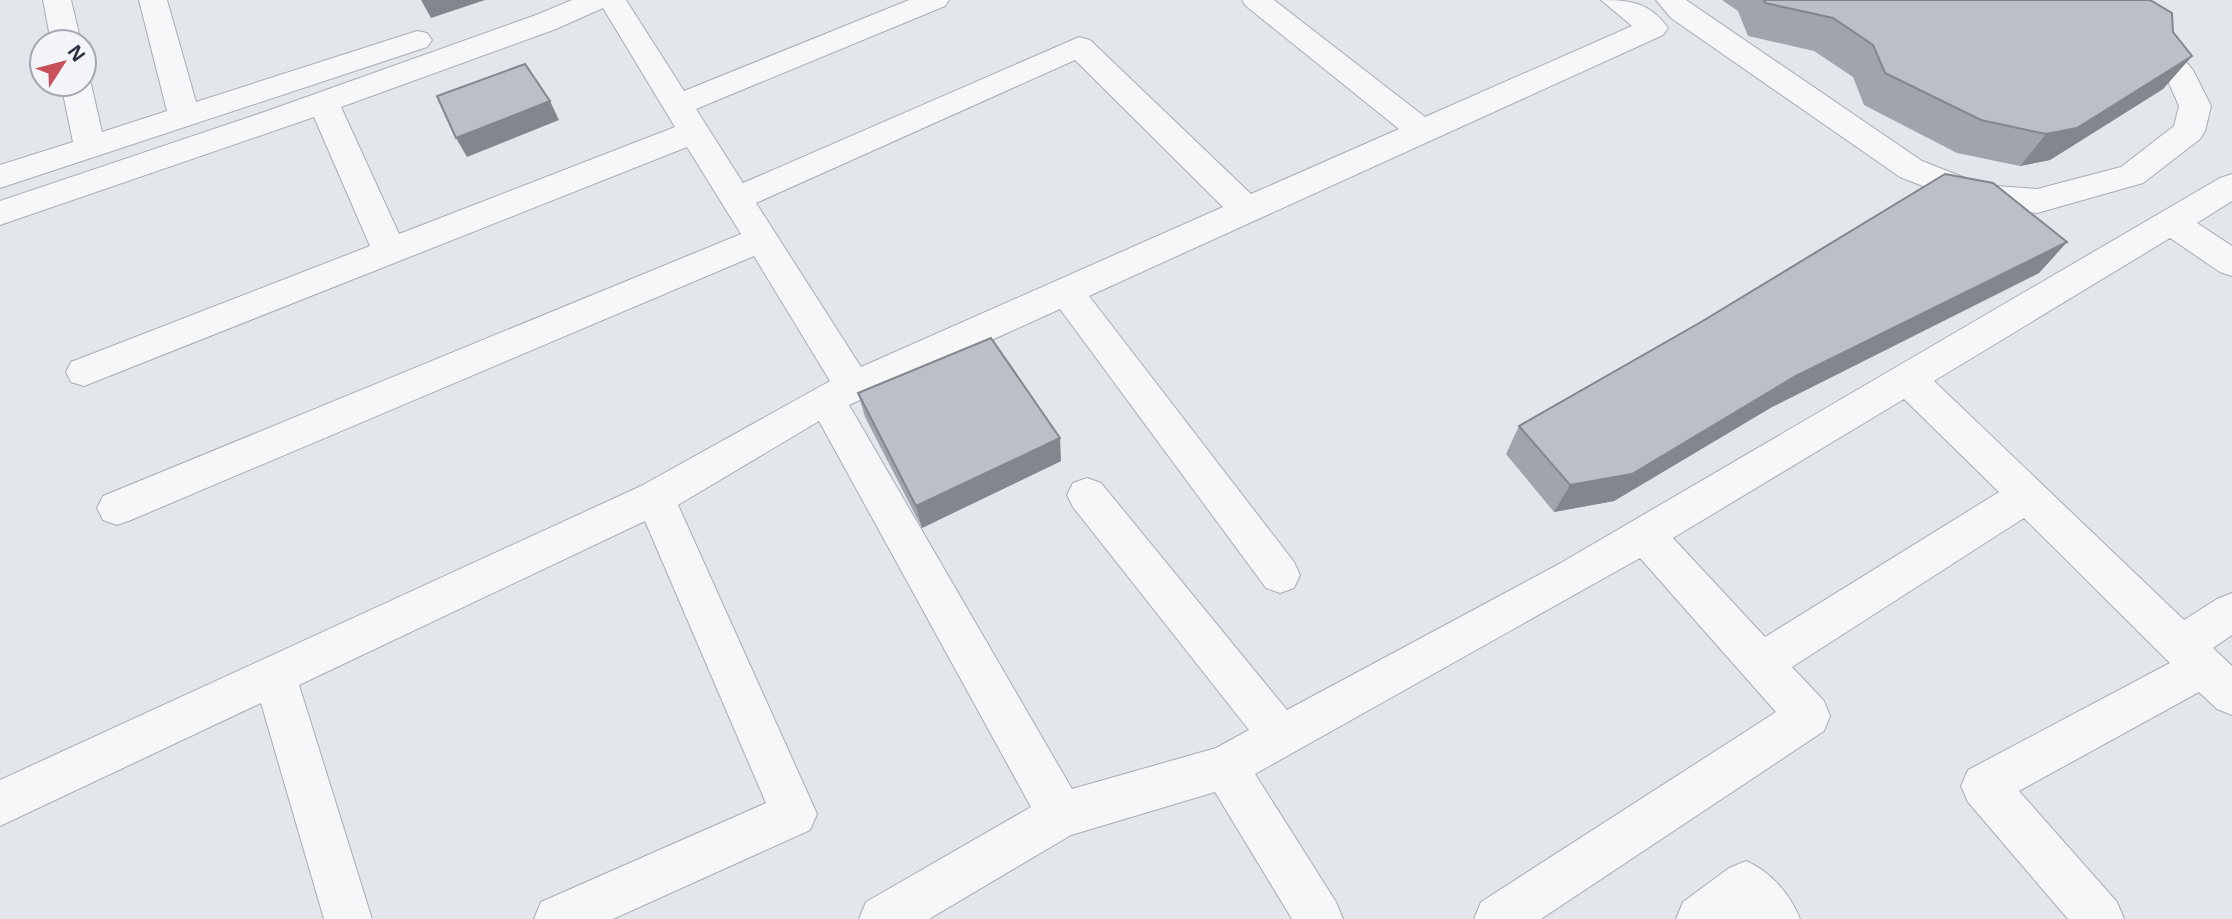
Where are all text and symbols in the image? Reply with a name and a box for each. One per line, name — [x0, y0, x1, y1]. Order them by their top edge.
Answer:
north arrow — [28, 28, 98, 98]
text: N — [62, 39, 92, 67]

